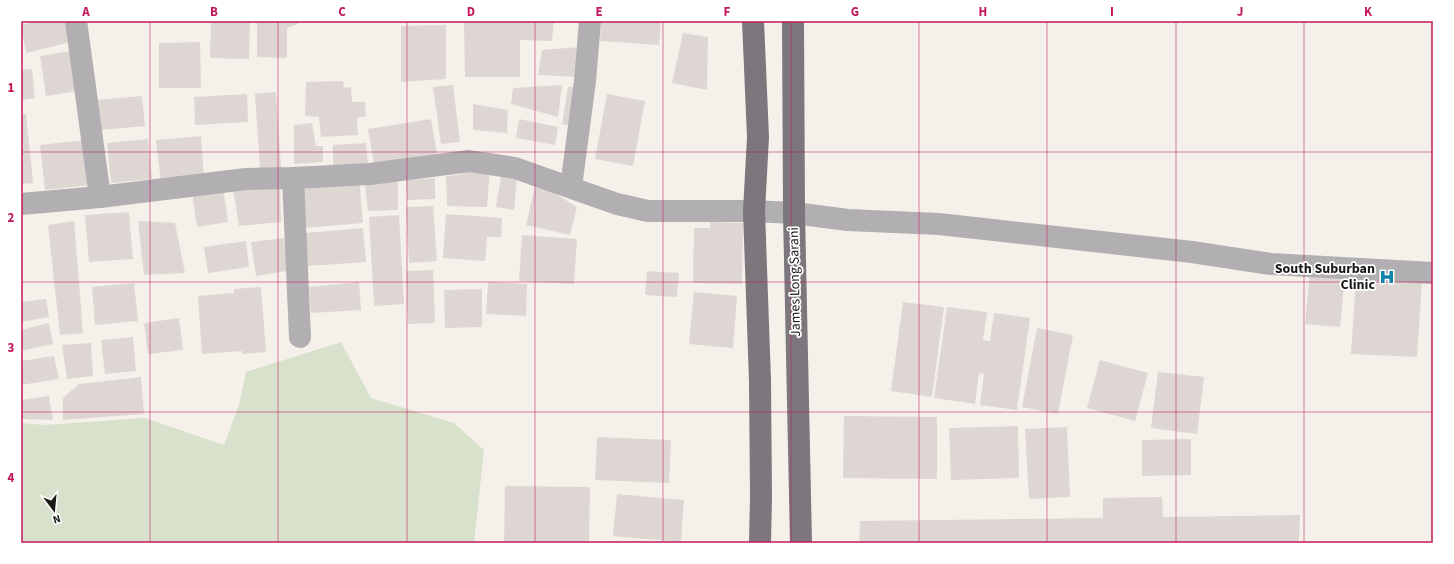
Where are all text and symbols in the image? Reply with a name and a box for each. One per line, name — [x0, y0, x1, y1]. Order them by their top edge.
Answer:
text: A — [81, 3, 90, 21]
text: B — [210, 3, 218, 21]
text: C — [338, 3, 346, 21]
text: D — [467, 3, 475, 21]
text: E — [595, 3, 603, 21]
text: F — [724, 3, 731, 21]
text: G — [851, 3, 859, 21]
text: H — [979, 3, 987, 21]
text: I — [1110, 3, 1114, 21]
text: J — [1237, 3, 1243, 21]
text: K — [1364, 3, 1373, 21]
text: 1 — [8, 79, 15, 97]
text: 2 — [8, 209, 15, 227]
street label: James Long Sarani — [784, 227, 806, 337]
place label: South Suburban Clinic — [1275, 259, 1375, 295]
hospital icon: South Suburban Clinic — [1378, 268, 1396, 286]
text: 3 — [8, 339, 15, 357]
text: 4 — [8, 469, 15, 487]
north arrow — [34, 490, 74, 530]
text: N — [51, 511, 62, 527]

